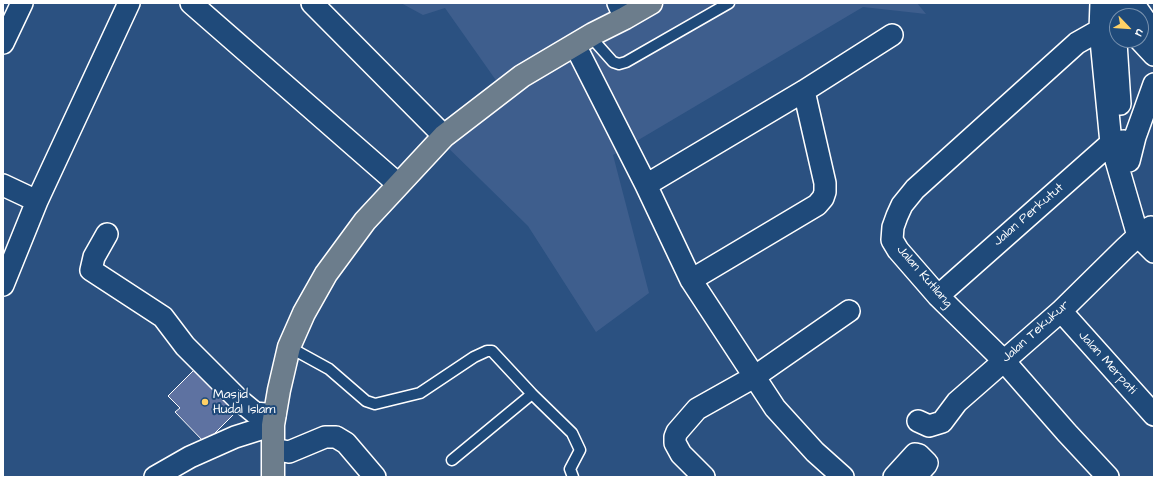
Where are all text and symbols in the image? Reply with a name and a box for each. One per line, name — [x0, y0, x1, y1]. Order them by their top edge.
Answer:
north arrow — [1109, 8, 1149, 48]
text: U — [1131, 27, 1148, 39]
street label: Jalan Perkutut — [991, 180, 1067, 250]
street label: Jalan Kutilang — [893, 243, 955, 311]
street label: Jalan Tekukur — [999, 298, 1073, 366]
street label: Jalan Merpati — [1074, 328, 1140, 398]
place label: Masjid Hudal Islam — [213, 387, 275, 418]
marker: Masjid Hudal Islam — [200, 397, 210, 407]

